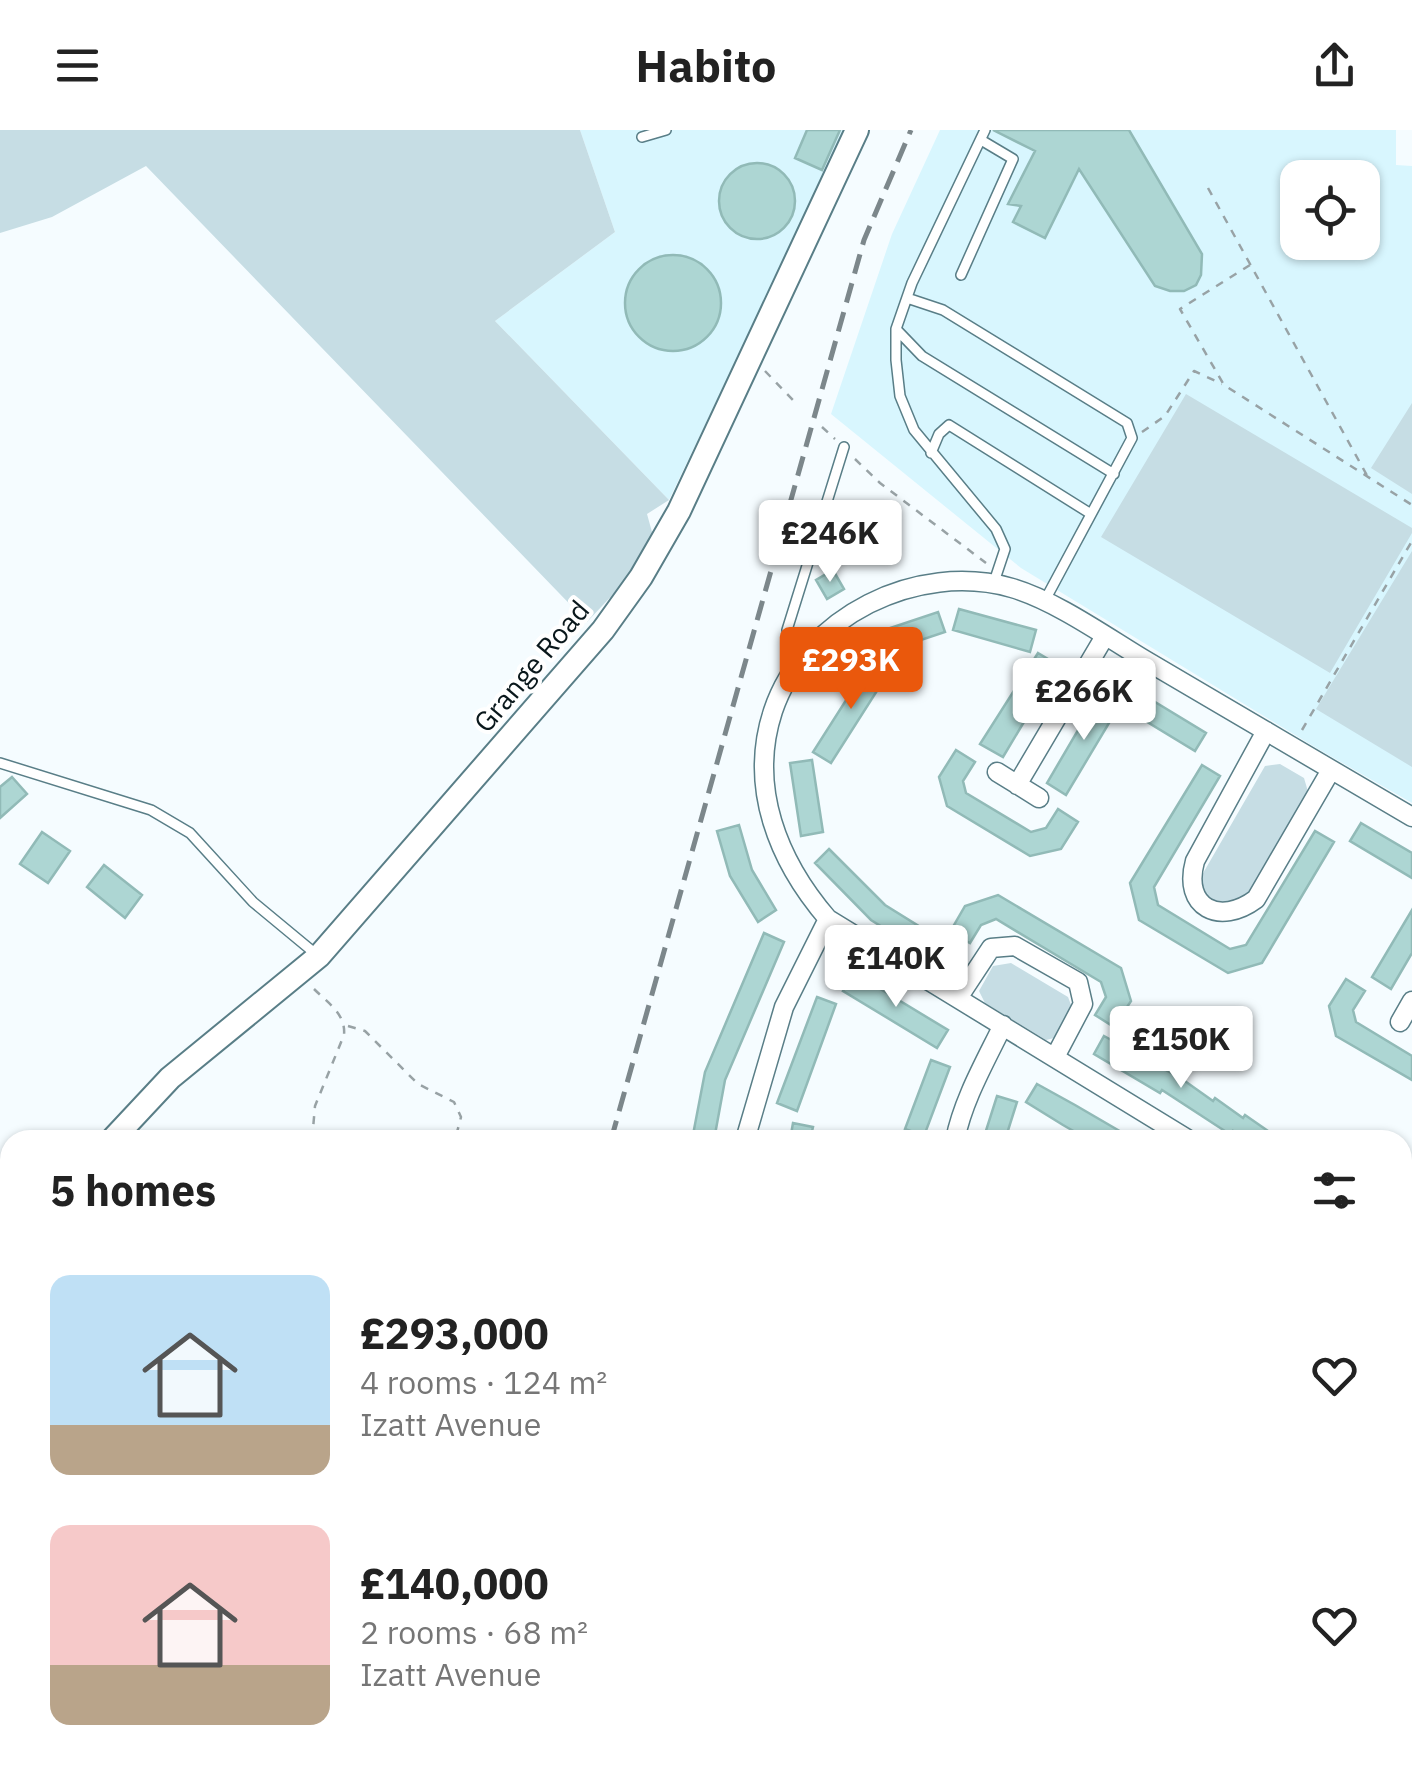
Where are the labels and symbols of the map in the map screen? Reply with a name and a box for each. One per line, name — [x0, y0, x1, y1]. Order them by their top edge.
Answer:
pin: £246K — [760, 500, 900, 585]
street label: Grange Road — [465, 592, 597, 740]
pin: £293K — [781, 627, 921, 712]
pin: £266K — [1014, 658, 1154, 743]
pin: £140K — [826, 925, 966, 1010]
pin: £150K — [1111, 1006, 1251, 1091]

